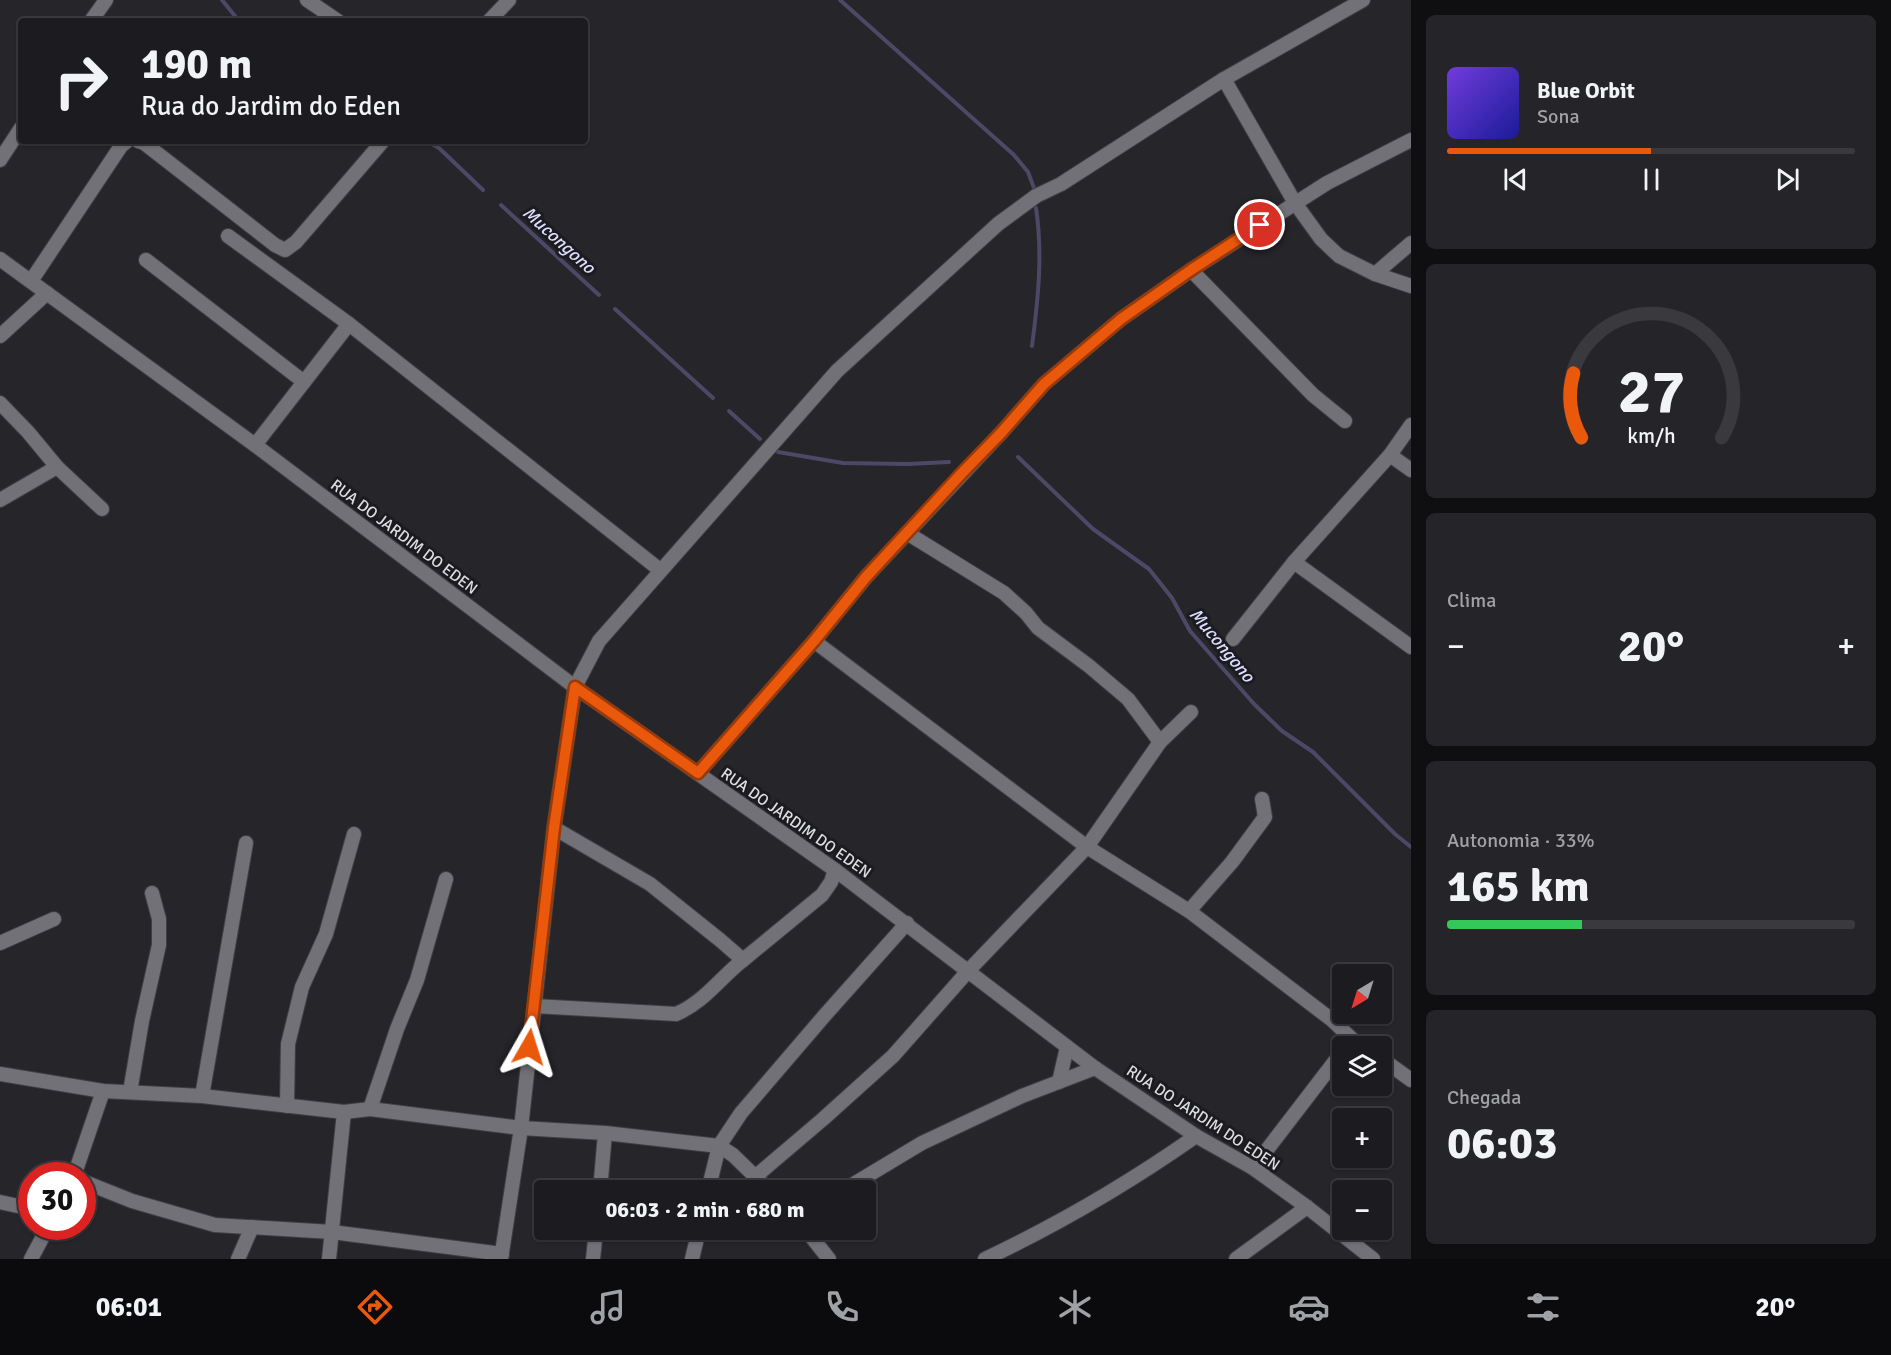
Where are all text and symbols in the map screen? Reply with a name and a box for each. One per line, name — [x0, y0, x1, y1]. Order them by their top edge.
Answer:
text: 190 m — [141, 39, 252, 90]
icon: right — [42, 42, 120, 120]
text: Blue Orbit — [1537, 77, 1635, 104]
text: Rua do Jardim do Eden — [141, 90, 401, 123]
text: Sona — [1537, 104, 1580, 129]
icon: previous — [1499, 163, 1532, 196]
icon: pause — [1635, 163, 1668, 196]
icon: next — [1771, 163, 1804, 196]
pin — [1234, 199, 1285, 250]
water label: Mucongono — [518, 202, 601, 279]
icon: arrive — [1243, 208, 1276, 241]
text: 27 — [1617, 353, 1685, 430]
text: km/h — [1627, 423, 1675, 449]
street label: RUA DO JARDIM DO EDEN — [326, 475, 482, 599]
text: Clima — [1447, 588, 1496, 613]
water label: Mucongono — [1185, 603, 1260, 688]
text: 20° — [1618, 619, 1684, 674]
text: − — [1447, 626, 1465, 667]
text: + — [1837, 626, 1855, 667]
street label: RUA DO JARDIM DO EDEN — [717, 763, 875, 883]
text: Autonomia · 33% — [1447, 828, 1595, 853]
text: 165 km — [1447, 859, 1590, 914]
north arrow — [1332, 964, 1392, 1024]
map controls — [1332, 964, 1392, 1240]
position arrow — [497, 1015, 561, 1079]
button: layers — [1332, 1036, 1392, 1096]
street label: RUA DO JARDIM DO EDEN — [1122, 1061, 1284, 1175]
text: Chegada — [1447, 1085, 1521, 1110]
button: + — [1332, 1108, 1392, 1168]
text: 06:03 — [1447, 1116, 1557, 1171]
speed limit sign: 30 — [18, 1162, 96, 1240]
button: − — [1332, 1180, 1392, 1240]
text: 06:03 · 2 min · 680 m — [605, 1196, 805, 1223]
icon: directions — [354, 1286, 396, 1328]
icon: music — [587, 1286, 629, 1328]
icon: phone — [821, 1286, 863, 1328]
icon: climate — [1054, 1286, 1096, 1328]
icon: car — [1288, 1286, 1330, 1328]
icon: filters — [1522, 1286, 1564, 1328]
text: 06:01 — [96, 1291, 162, 1324]
text: 20° — [1755, 1291, 1795, 1324]

